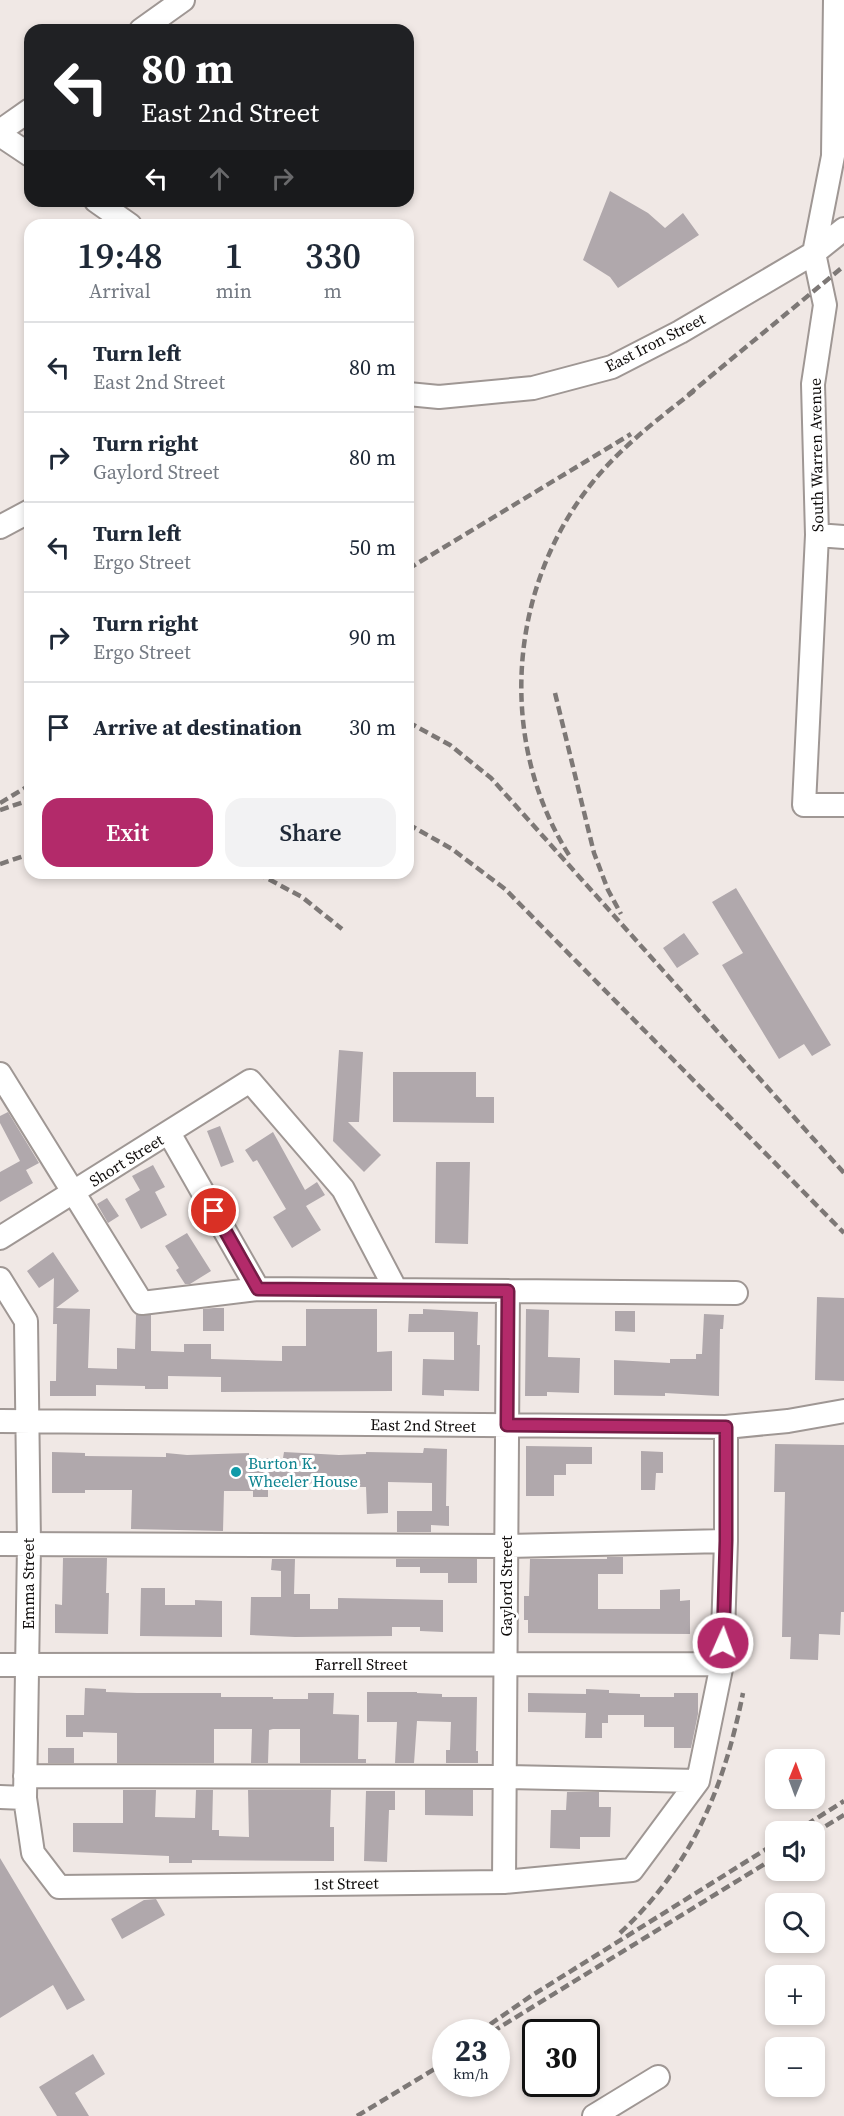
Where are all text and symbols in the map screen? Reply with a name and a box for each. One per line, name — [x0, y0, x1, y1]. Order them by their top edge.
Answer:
text: 80 m — [141, 39, 234, 97]
icon: left — [42, 48, 120, 126]
text: East 2nd Street — [141, 94, 319, 131]
icon: left — [140, 162, 173, 195]
icon: ahead — [203, 162, 236, 195]
icon: right — [266, 162, 299, 195]
text: 19:48 — [77, 231, 163, 280]
text: 1 — [224, 231, 243, 280]
text: 330 — [305, 231, 361, 280]
text: Arrival — [89, 277, 151, 305]
text: min — [216, 277, 252, 305]
text: m — [324, 277, 342, 305]
street label: East Iron Street — [601, 307, 710, 377]
text: Turn left — [93, 338, 181, 368]
icon: left — [42, 351, 75, 384]
text: 80 m — [349, 352, 396, 382]
text: East 2nd Street — [93, 368, 225, 396]
street label: South Warren Avenue — [804, 378, 828, 532]
text: Turn right — [93, 428, 198, 458]
icon: right — [42, 441, 75, 474]
text: 80 m — [349, 442, 396, 472]
text: Gaylord Street — [93, 458, 219, 486]
text: Turn left — [93, 518, 181, 548]
icon: left — [42, 531, 75, 564]
text: 50 m — [349, 532, 396, 562]
text: Ergo Street — [93, 548, 191, 576]
text: Turn right — [93, 608, 198, 638]
icon: right — [42, 621, 75, 654]
text: 90 m — [349, 622, 396, 652]
text: Ergo Street — [93, 638, 191, 666]
icon: arrive — [42, 711, 75, 744]
text: Arrive at destination — [93, 712, 302, 742]
text: 30 m — [349, 712, 396, 742]
button: Exit — [42, 798, 213, 867]
button: Share — [225, 798, 396, 867]
street label: Short Street — [85, 1128, 168, 1192]
pin — [188, 1185, 239, 1236]
icon: arrive — [197, 1194, 230, 1227]
street label: East 2nd Street — [370, 1413, 477, 1437]
place label: Burton K. Wheeler House — [248, 1452, 358, 1492]
marker: Burton K. Wheeler House — [229, 1465, 243, 1479]
street label: Gaylord Street — [495, 1535, 517, 1637]
street label: Emma Street — [17, 1537, 39, 1630]
position arrow — [691, 1611, 755, 1675]
street label: Farrell Street — [315, 1653, 408, 1675]
north arrow — [765, 1749, 825, 1809]
map controls — [765, 1749, 825, 2097]
button: sound — [765, 1821, 825, 1881]
street label: 1st Street — [313, 1871, 380, 1895]
button: search — [765, 1893, 825, 1953]
button: + — [765, 1965, 825, 2025]
speed limit sign: 30 — [522, 2019, 600, 2097]
text: 23 — [455, 2030, 487, 2071]
button: − — [765, 2037, 825, 2097]
text: km/h — [453, 2063, 489, 2084]

